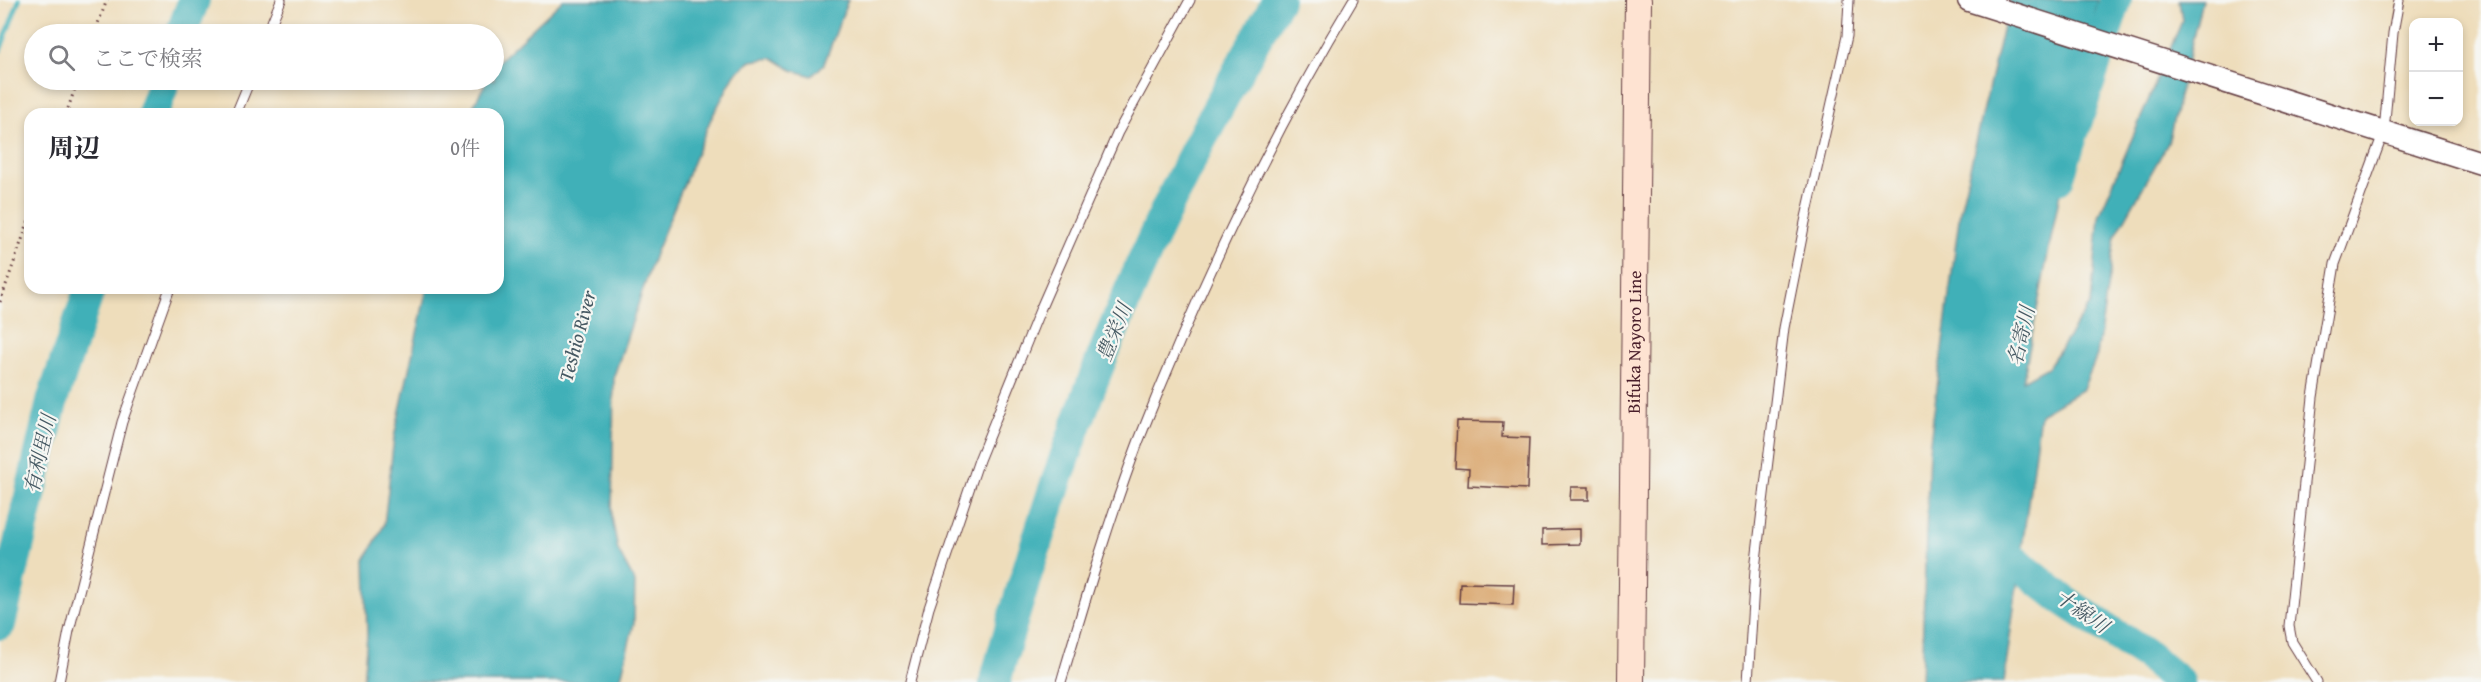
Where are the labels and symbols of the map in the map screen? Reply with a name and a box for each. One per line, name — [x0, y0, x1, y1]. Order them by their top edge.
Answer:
street label: Bifuka Nayoro Line — [1620, 270, 1648, 414]
water label: Teshio River — [550, 287, 603, 385]
water label: 豊栄川 — [1089, 297, 1139, 365]
water label: 名寄川 — [2000, 301, 2042, 368]
water label: 有利里川 — [16, 410, 63, 496]
water label: 十線川 — [2049, 582, 2117, 641]

